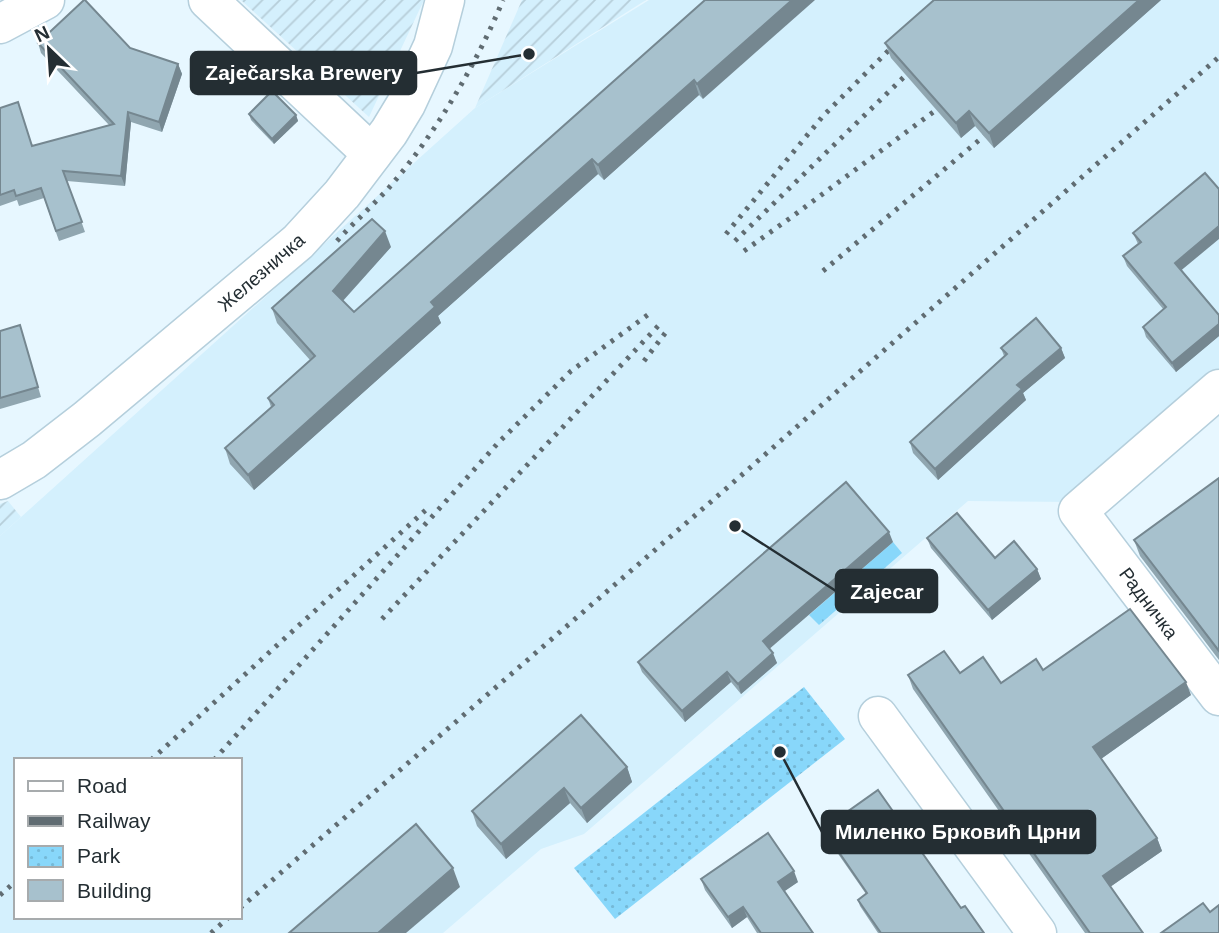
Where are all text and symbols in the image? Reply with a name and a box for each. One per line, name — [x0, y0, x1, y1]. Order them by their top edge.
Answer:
north arrow — [14, 14, 84, 84]
text: N — [31, 22, 53, 46]
callout: Zaječarska Brewery — [191, 52, 416, 94]
text: Zaječarska Brewery — [205, 61, 403, 84]
street label: Железничка — [214, 229, 309, 316]
street label: Радничка — [1115, 563, 1183, 644]
callout: Zajecar — [836, 570, 937, 612]
text: Zajecar — [850, 580, 924, 603]
legend — [14, 758, 242, 919]
text: Road — [77, 774, 127, 797]
text: Railway — [77, 809, 151, 832]
callout: Миленко Брковић Црни — [822, 811, 1095, 853]
text: Миленко Брковић Црни — [835, 820, 1081, 843]
text: Park — [77, 844, 121, 867]
text: Building — [77, 879, 152, 902]

